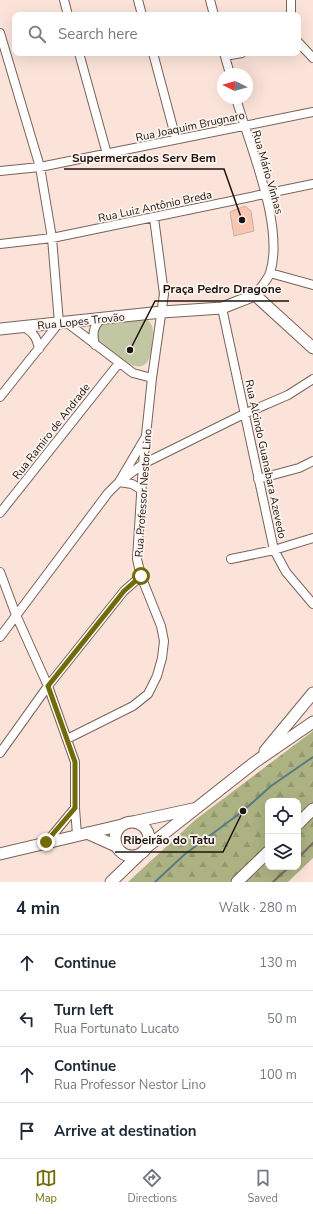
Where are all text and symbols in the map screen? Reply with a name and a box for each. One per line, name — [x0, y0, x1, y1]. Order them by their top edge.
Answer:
search box — [12, 12, 301, 56]
icon: search — [26, 23, 48, 45]
text: Search here — [58, 24, 138, 44]
north arrow — [217, 68, 253, 104]
street label: Rua Joaquim Brugnaro — [134, 108, 246, 145]
street label: Rua Mário Vinhas — [248, 128, 287, 216]
callout: Supermercados Serv Bem — [64, 145, 224, 169]
text: Supermercados Serv Bem — [72, 150, 216, 166]
street label: Rua Luiz Antônio Breda — [97, 187, 214, 226]
callout: Praça Pedro Dragone — [155, 277, 289, 301]
text: Praça Pedro Dragone — [163, 281, 282, 297]
street label: Rua Lopes Trovão — [37, 309, 125, 334]
street label: Rua Alcindo Guanabara Azevedo — [241, 378, 290, 540]
street label: Rua Ramiro de Andrade — [9, 380, 94, 482]
street label: Rua Professor Nestor Lino — [132, 428, 155, 558]
route start — [132, 567, 150, 585]
map controls — [265, 798, 301, 870]
button: locate — [265, 798, 301, 834]
callout: Ribeirão do Tatu — [115, 828, 223, 852]
text: Ribeirão do Tatu — [123, 832, 215, 848]
route end — [37, 833, 55, 851]
button: layers — [265, 834, 301, 870]
text: 4 min — [16, 897, 60, 920]
text: Walk · 280 m — [219, 899, 297, 917]
icon: ahead — [16, 952, 38, 974]
text: Continue — [54, 953, 116, 973]
text: 130 m — [259, 954, 297, 972]
text: Turn left — [54, 1000, 113, 1020]
icon: left — [16, 1008, 38, 1030]
text: 50 m — [267, 1010, 297, 1028]
text: Rua Fortunato Lucato — [54, 1020, 179, 1038]
text: Continue — [54, 1056, 116, 1076]
icon: ahead — [16, 1064, 38, 1086]
text: 100 m — [259, 1066, 297, 1084]
text: Rua Professor Nestor Lino — [54, 1076, 206, 1094]
icon: arrive — [16, 1120, 38, 1142]
text: Arrive at destination — [54, 1121, 197, 1141]
tab: Map — [35, 1167, 57, 1206]
tab: Directions — [127, 1167, 177, 1206]
tab: Saved — [247, 1167, 278, 1206]

